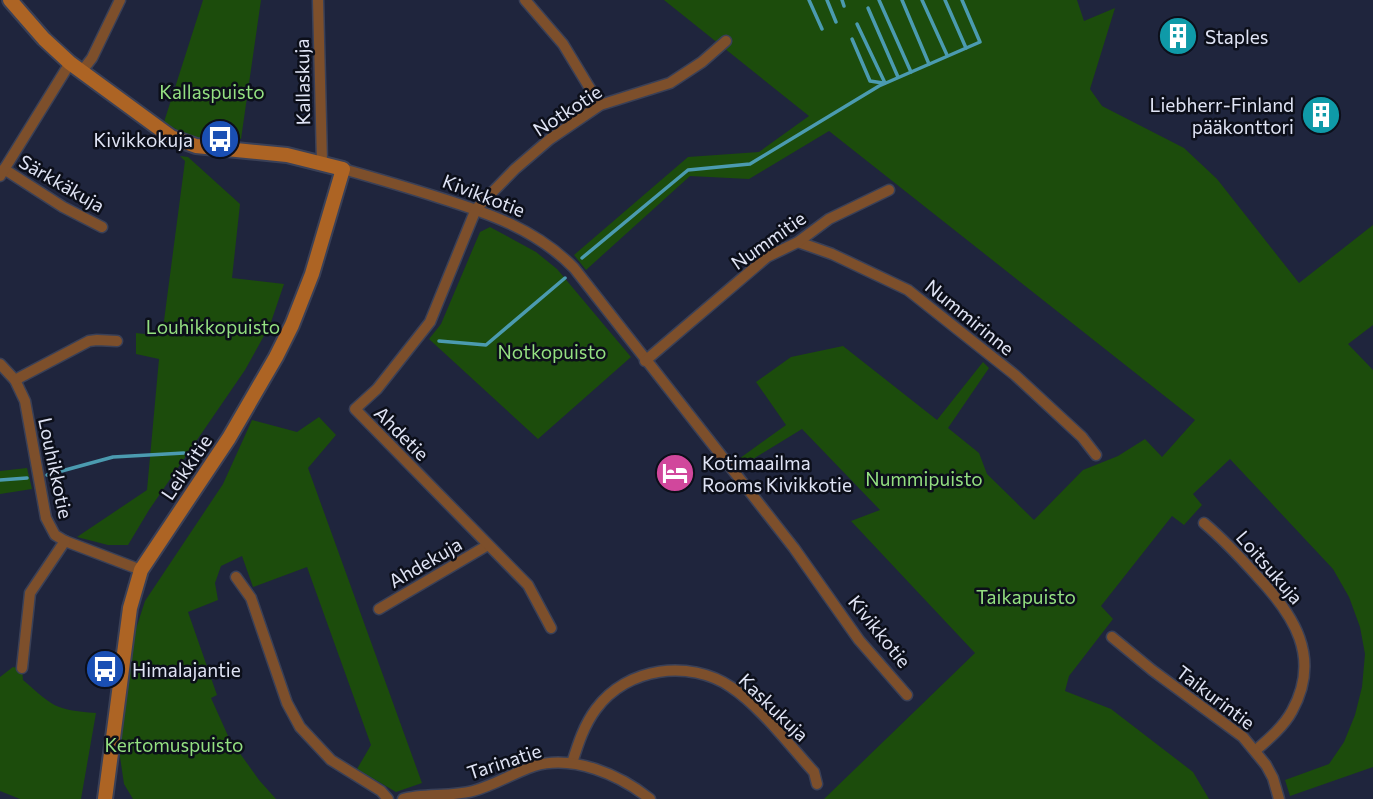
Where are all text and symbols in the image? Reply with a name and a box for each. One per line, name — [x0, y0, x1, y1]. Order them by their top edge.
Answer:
building icon: Staples — [1157, 15, 1199, 57]
place label: Staples — [1205, 25, 1268, 48]
street label: Kallaskuja — [290, 38, 314, 126]
street label: Notkotie — [528, 79, 606, 141]
park label: Kallaspuisto — [159, 80, 265, 103]
place label: Liebherr-Finland pääkonttori — [1150, 93, 1294, 138]
building icon: Liebherr-Finland pääkonttori — [1300, 94, 1342, 136]
bus stop icon: Kivikkokuja — [199, 118, 241, 160]
place label: Kivikkokuja — [94, 128, 193, 151]
street label: Särkkäkuja — [15, 149, 109, 217]
street label: Kivikkotie — [440, 169, 528, 221]
street label: Nummitie — [726, 206, 810, 274]
street label: Nummirinne — [921, 274, 1019, 360]
park label: Louhikkopuisto — [146, 315, 280, 338]
park label: Notkopuisto — [498, 340, 606, 363]
street label: Ahdetie — [370, 401, 434, 465]
street label: Louhikkotie — [34, 415, 78, 521]
street label: Leikkitie — [156, 430, 216, 504]
place label: Kotimaailma Rooms Kivikkotie — [702, 451, 852, 496]
hotel icon: Kotimaailma Rooms Kivikkotie — [654, 452, 696, 494]
park label: Nummipuisto — [865, 467, 983, 490]
street label: Loitsukuja — [1232, 526, 1308, 608]
street label: Ahdekuja — [384, 532, 466, 592]
park label: Taikapuisto — [976, 585, 1076, 608]
street label: Kivikkotie — [844, 590, 916, 672]
bus stop icon: Himalajantie — [84, 648, 126, 690]
place label: Himalajantie — [132, 658, 241, 681]
street label: Taikurintie — [1172, 660, 1260, 734]
street label: Kaskukuja — [734, 668, 814, 746]
park label: Kertomuspuisto — [105, 733, 243, 756]
street label: Tarinatie — [464, 738, 544, 784]

